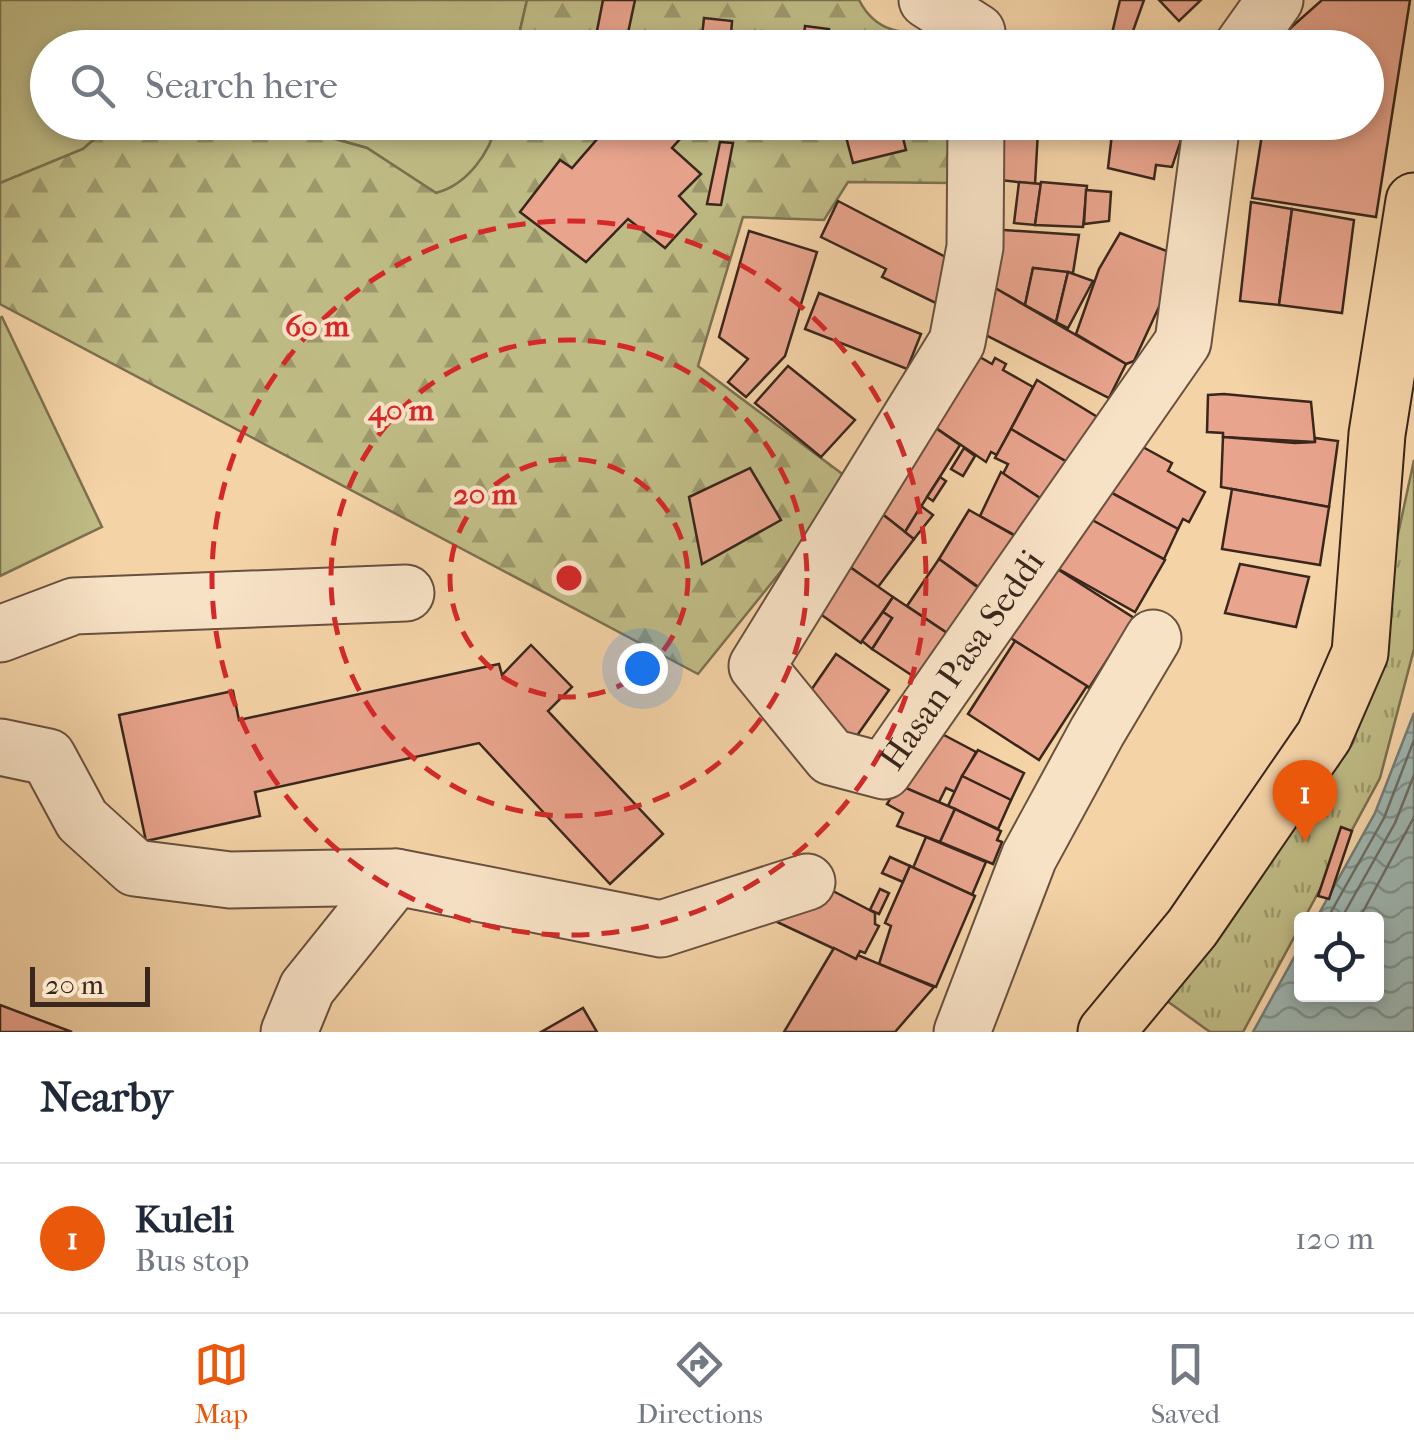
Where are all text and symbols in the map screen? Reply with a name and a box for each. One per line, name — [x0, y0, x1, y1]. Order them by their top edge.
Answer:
search box — [30, 30, 1384, 140]
icon: search — [65, 58, 120, 113]
text: Search here — [145, 63, 338, 108]
text: 60 m — [285, 309, 350, 344]
text: 40 m — [367, 393, 435, 429]
text: 20 m — [453, 477, 518, 512]
street label: Hasan Pasa Seddi — [871, 542, 1053, 778]
centre of rings — [551, 560, 587, 596]
your location — [617, 643, 668, 694]
pin: 1 — [1272, 760, 1338, 842]
map controls — [1294, 912, 1384, 1002]
button: locate — [1294, 912, 1384, 1002]
scale bar — [30, 962, 150, 1006]
text: 20 m — [45, 968, 104, 1001]
text: Nearby — [40, 1073, 172, 1122]
text: Kuleli — [135, 1197, 234, 1242]
text: 1 — [67, 1220, 78, 1257]
text: 120 m — [1295, 1220, 1374, 1257]
text: Bus stop — [135, 1242, 249, 1279]
tab: Map — [194, 1337, 249, 1430]
tab: Directions — [637, 1337, 763, 1430]
tab: Saved — [1151, 1337, 1220, 1430]

